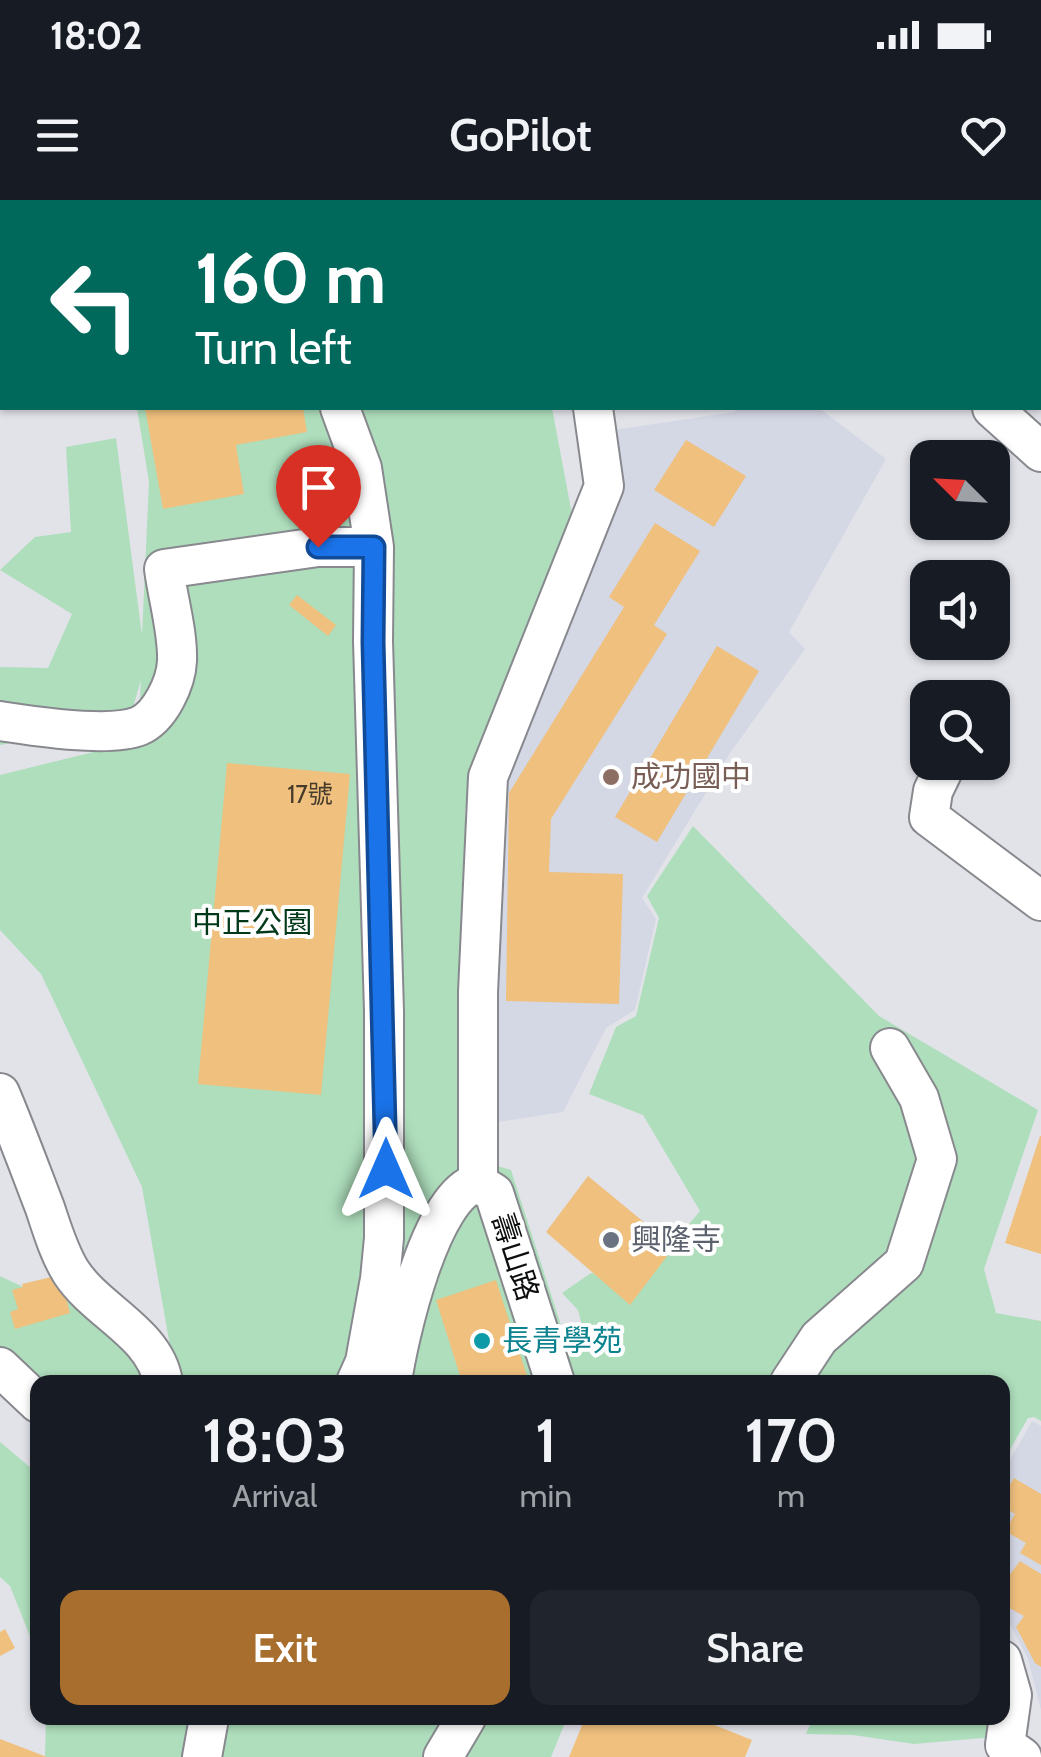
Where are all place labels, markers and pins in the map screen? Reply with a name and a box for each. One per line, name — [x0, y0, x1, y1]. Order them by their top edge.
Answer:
pin — [276, 445, 361, 548]
place label: 成功國中 — [631, 758, 751, 795]
marker: 成功國中 — [600, 766, 622, 788]
place label: 興隆寺 — [631, 1221, 721, 1258]
marker: 興隆寺 — [600, 1229, 622, 1251]
place label: 長青學苑 — [502, 1322, 622, 1359]
marker: 長青學苑 — [471, 1330, 493, 1352]

